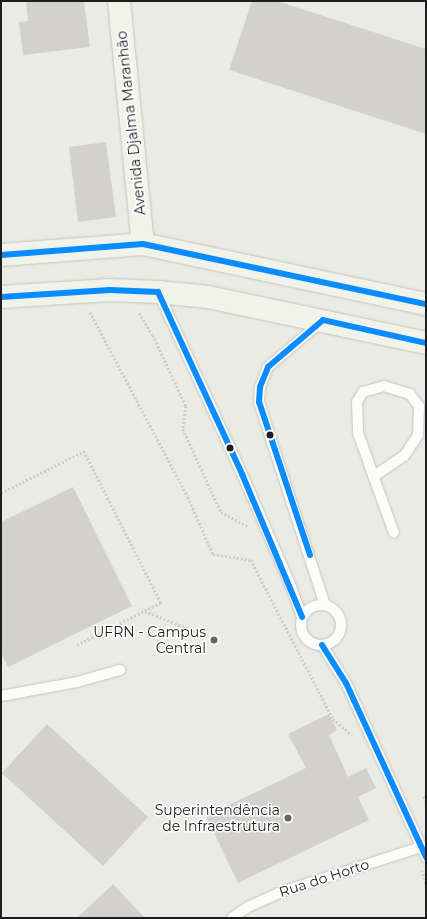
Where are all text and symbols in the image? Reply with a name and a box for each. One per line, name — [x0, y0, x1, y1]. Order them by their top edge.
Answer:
street label: Avenida Djalma Maranhão — [113, 30, 149, 216]
unlabelled marker — [265, 430, 275, 440]
unlabelled marker — [225, 443, 235, 453]
place label: UFRN - Campus Central — [93, 624, 206, 656]
marker: UFRN - Campus Central — [209, 635, 219, 645]
place label: Superintendência de Infraestrutura — [155, 802, 280, 834]
marker: Superintendência de Infraestrutura — [283, 813, 293, 823]
street label: Rua do Horto — [277, 856, 371, 900]

